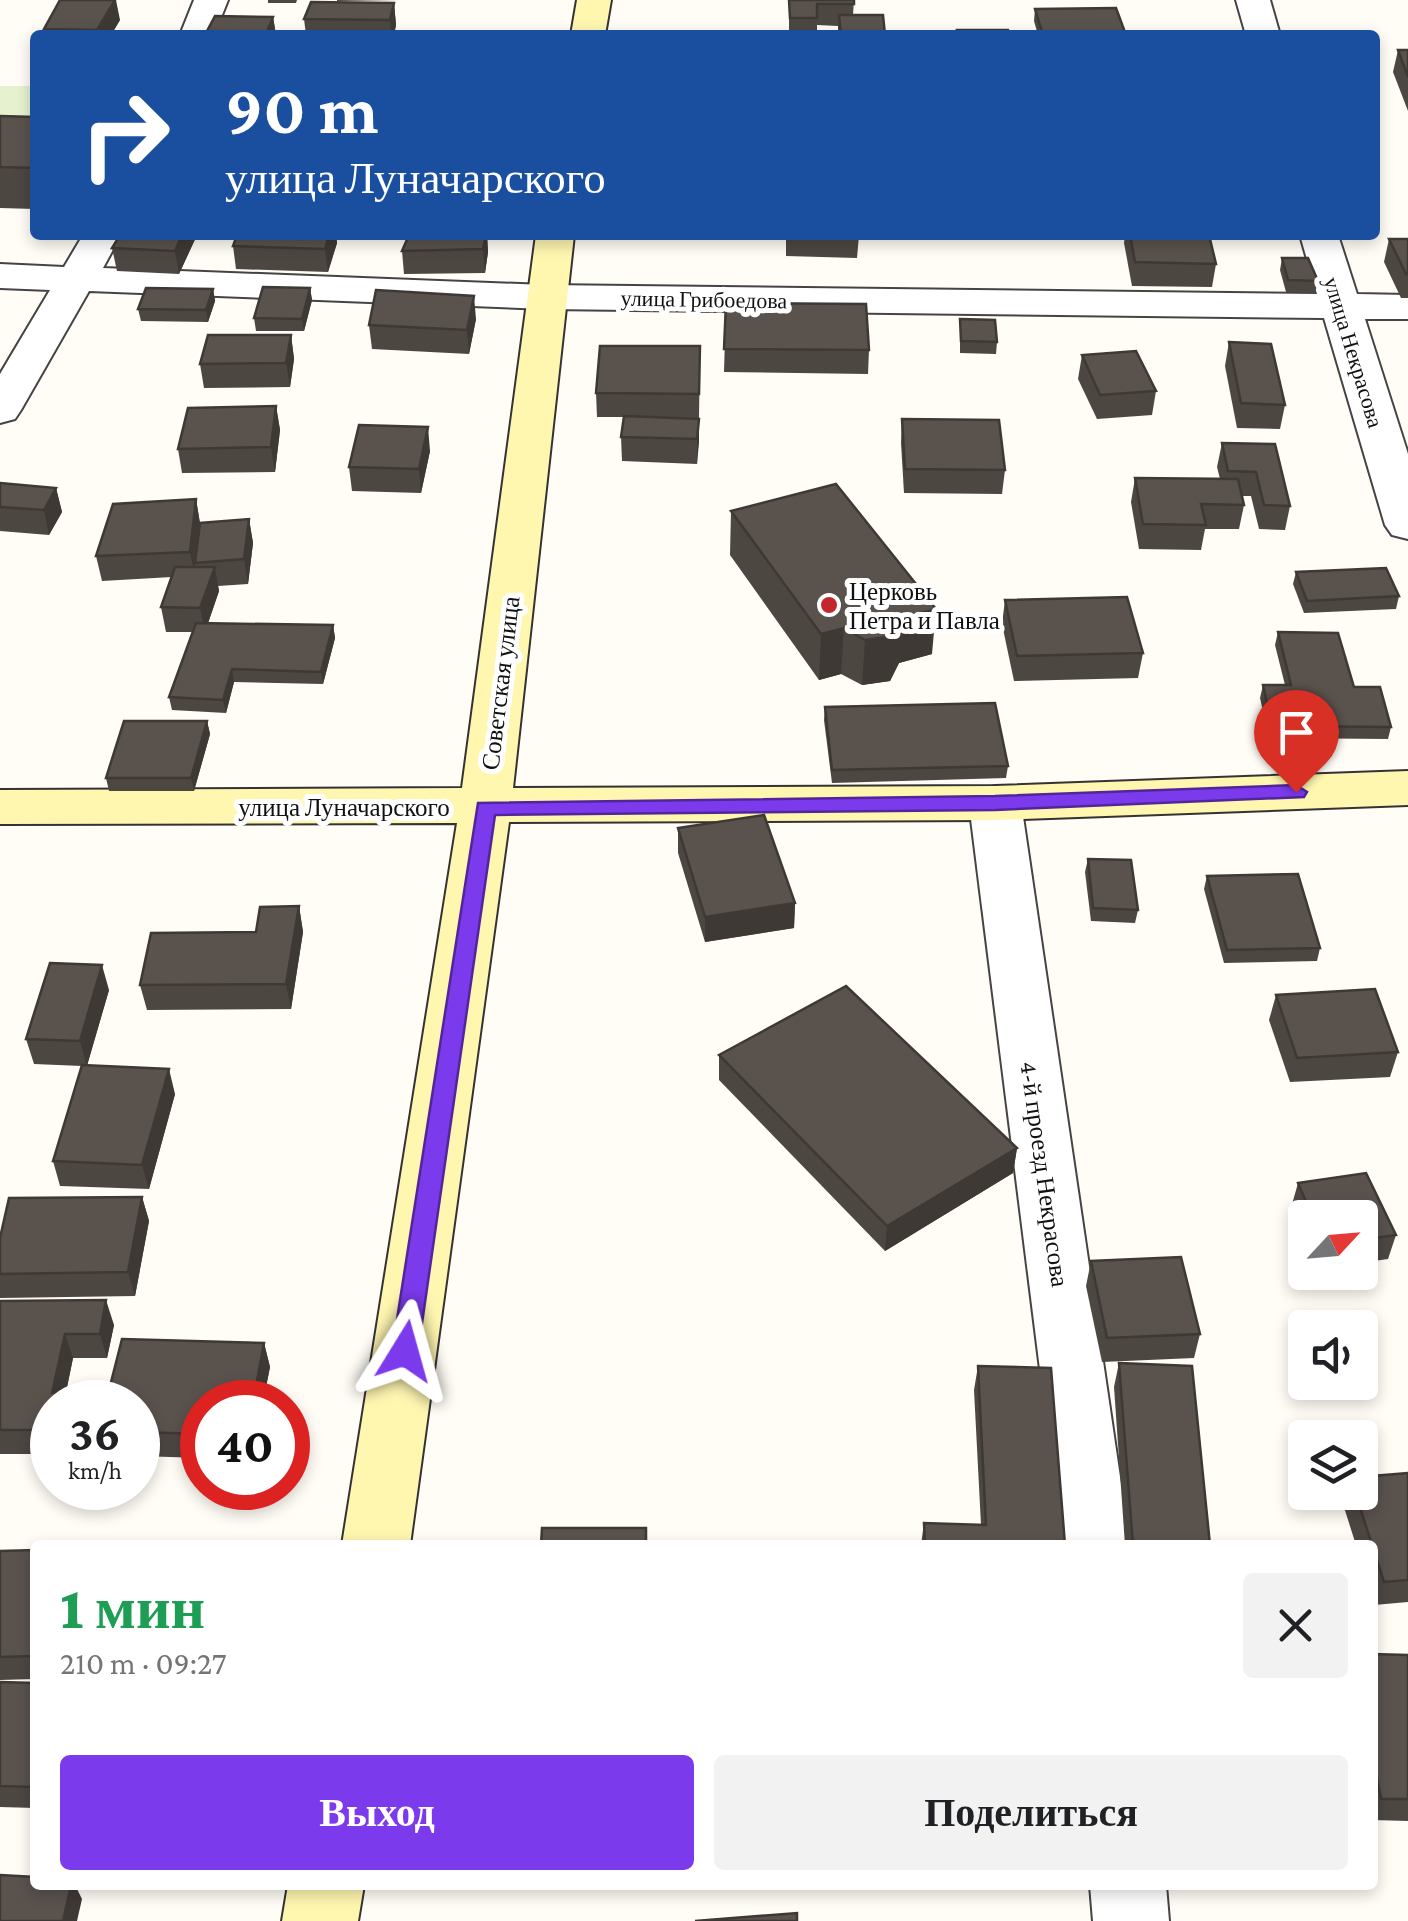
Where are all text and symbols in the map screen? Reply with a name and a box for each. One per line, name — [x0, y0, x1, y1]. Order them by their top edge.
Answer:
icon: right — [60, 70, 190, 200]
text: 90 m — [225, 70, 378, 148]
text: улица Луначарского — [225, 153, 606, 203]
street label: улица Некрасова — [1319, 274, 1388, 431]
street label: улица Грибоедова — [621, 286, 788, 313]
place label: Церковь Петра и Павла — [849, 578, 1000, 634]
marker: Церковь Петра и Павла — [818, 594, 840, 616]
street label: Советская улица — [476, 595, 525, 772]
pin — [1254, 690, 1339, 793]
icon: arrive — [1269, 705, 1324, 760]
street label: улица Луначарского — [238, 794, 450, 821]
street label: 4-й проезд Некрасова — [1015, 1059, 1074, 1289]
north arrow — [1288, 1200, 1378, 1290]
map controls — [1288, 1200, 1378, 1510]
position arrow — [353, 1299, 457, 1403]
button: sound — [1288, 1310, 1378, 1400]
speed limit sign: 40 — [180, 1380, 310, 1510]
text: 36 — [69, 1405, 121, 1461]
button: layers — [1288, 1420, 1378, 1510]
text: km/h — [68, 1457, 122, 1484]
button: close — [1243, 1573, 1348, 1678]
text: 1 мин — [60, 1574, 205, 1641]
text: 210 m · 09:27 — [60, 1645, 227, 1681]
button: Выход — [60, 1755, 694, 1870]
button: Поделиться — [714, 1755, 1348, 1870]

